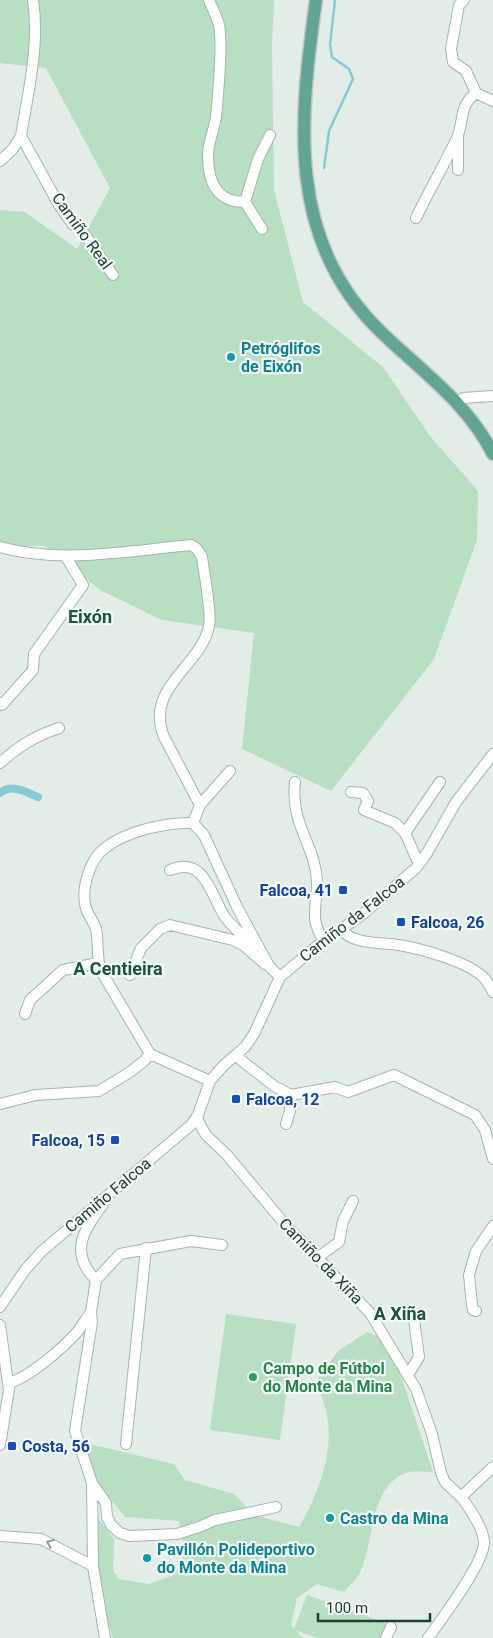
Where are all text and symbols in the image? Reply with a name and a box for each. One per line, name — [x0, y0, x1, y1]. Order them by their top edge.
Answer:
street label: Camiño Real — [48, 189, 116, 273]
place label: Petróglifos de Eixón — [241, 339, 321, 376]
marker: Petróglifos de Eixón — [225, 351, 237, 363]
district label: Eixón — [68, 606, 112, 627]
street label: Camiño da Falcoa — [296, 872, 408, 966]
place label: Falcoa, 41 — [259, 881, 333, 900]
marker: Falcoa, 41 — [337, 884, 349, 896]
place label: Falcoa, 26 — [411, 913, 485, 932]
marker: Falcoa, 26 — [395, 916, 407, 928]
district label: A Centieira — [73, 958, 163, 979]
place label: Falcoa, 12 — [246, 1090, 320, 1109]
marker: Falcoa, 12 — [230, 1093, 242, 1105]
place label: Falcoa, 15 — [31, 1131, 105, 1150]
marker: Falcoa, 15 — [109, 1134, 121, 1146]
street label: Camiño Falcoa — [61, 1154, 155, 1236]
street label: Camiño da Xiña — [275, 1214, 367, 1308]
district label: A Xiña — [374, 1303, 427, 1324]
place label: Campo de Fútbol do Monte da Mina — [263, 1359, 393, 1396]
marker: Campo de Fútbol do Monte da Mina — [247, 1371, 259, 1383]
place label: Costa, 56 — [22, 1437, 90, 1456]
marker: Costa, 56 — [6, 1440, 18, 1452]
place label: Castro da Mina — [340, 1509, 449, 1528]
marker: Castro da Mina — [324, 1512, 336, 1524]
one-way arrow — [46, 1538, 55, 1549]
place label: Pavillón Polideportivo do Monte da Mina — [157, 1540, 315, 1577]
marker: Pavillón Polideportivo do Monte da Mina — [141, 1552, 153, 1564]
scale bar — [318, 1590, 430, 1622]
text: 100 m — [326, 1599, 368, 1617]

